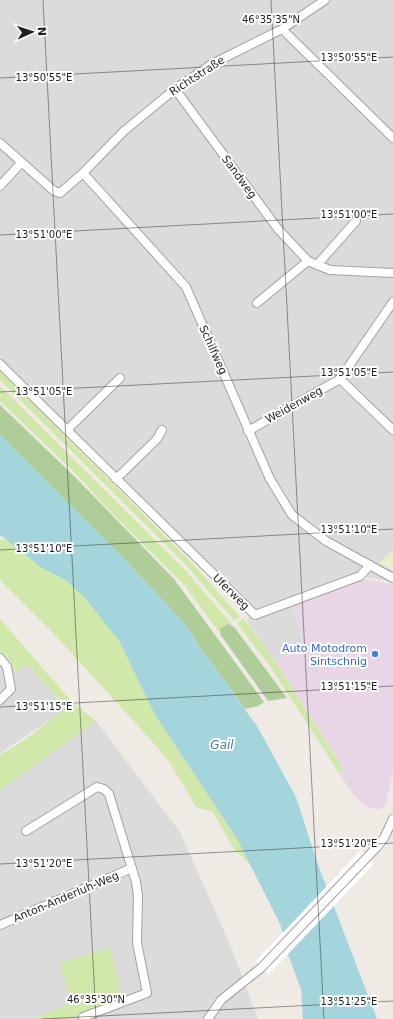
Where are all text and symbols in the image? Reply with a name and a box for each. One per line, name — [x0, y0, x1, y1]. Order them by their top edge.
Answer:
north arrow — [12, 12, 52, 52]
text: 46°35'35"N — [242, 14, 300, 25]
text: N — [35, 27, 48, 36]
text: 13°50'55"E — [321, 52, 377, 63]
street label: Richtstraße — [167, 53, 227, 99]
text: 13°50'55"E — [16, 72, 72, 83]
street label: Sandweg — [219, 153, 259, 201]
text: 13°51'00"E — [321, 209, 377, 220]
text: 13°51'00"E — [16, 229, 72, 240]
street label: Schilfweg — [196, 323, 230, 377]
text: 13°51'05"E — [321, 367, 377, 378]
street label: Weidenweg — [263, 384, 325, 426]
text: 13°51'05"E — [16, 386, 72, 397]
text: 13°51'10"E — [321, 524, 377, 535]
text: 13°51'10"E — [16, 543, 72, 554]
street label: Uferweg — [210, 571, 252, 613]
place label: Auto Motodrom Sintschnig — [282, 642, 367, 668]
marker: Auto Motodrom Sintschnig — [370, 649, 380, 659]
text: 13°51'15"E — [321, 681, 377, 692]
text: 13°51'15"E — [16, 701, 72, 712]
water label: Gail — [210, 738, 234, 752]
text: 13°51'20"E — [321, 838, 377, 849]
text: 13°51'20"E — [16, 858, 72, 869]
street label: Anton-Anderluh-Weg — [11, 869, 121, 925]
text: 46°35'30"N — [67, 994, 125, 1005]
text: 13°51'25"E — [321, 996, 377, 1007]

